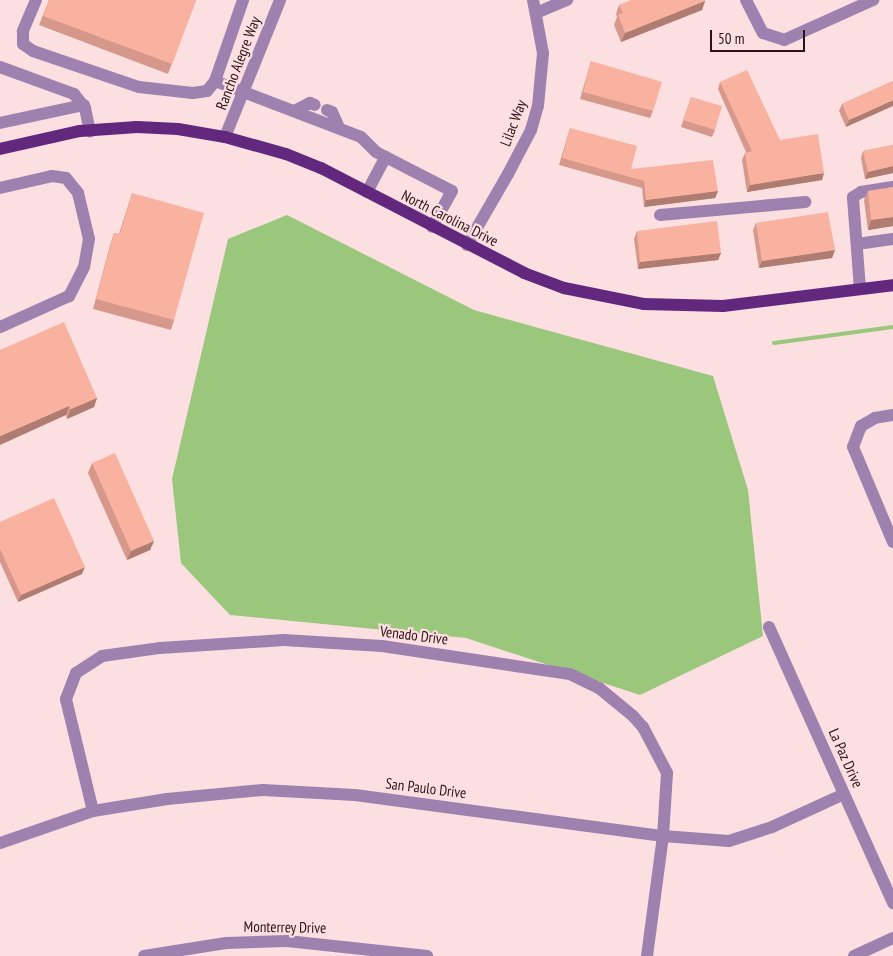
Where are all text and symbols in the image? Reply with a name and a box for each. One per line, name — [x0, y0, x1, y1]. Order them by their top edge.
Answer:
street label: Rancho Alegre Way — [212, 13, 264, 113]
scale bar — [713, 20, 808, 52]
text: 50 m — [718, 29, 744, 48]
street label: Lilac Way — [496, 97, 530, 149]
street label: North Carolina Drive — [399, 186, 501, 250]
street label: Venado Drive — [379, 622, 449, 648]
street label: La Paz Drive — [825, 725, 867, 791]
street label: San Paulo Drive — [384, 774, 468, 802]
street label: Monterrey Drive — [243, 917, 327, 937]

